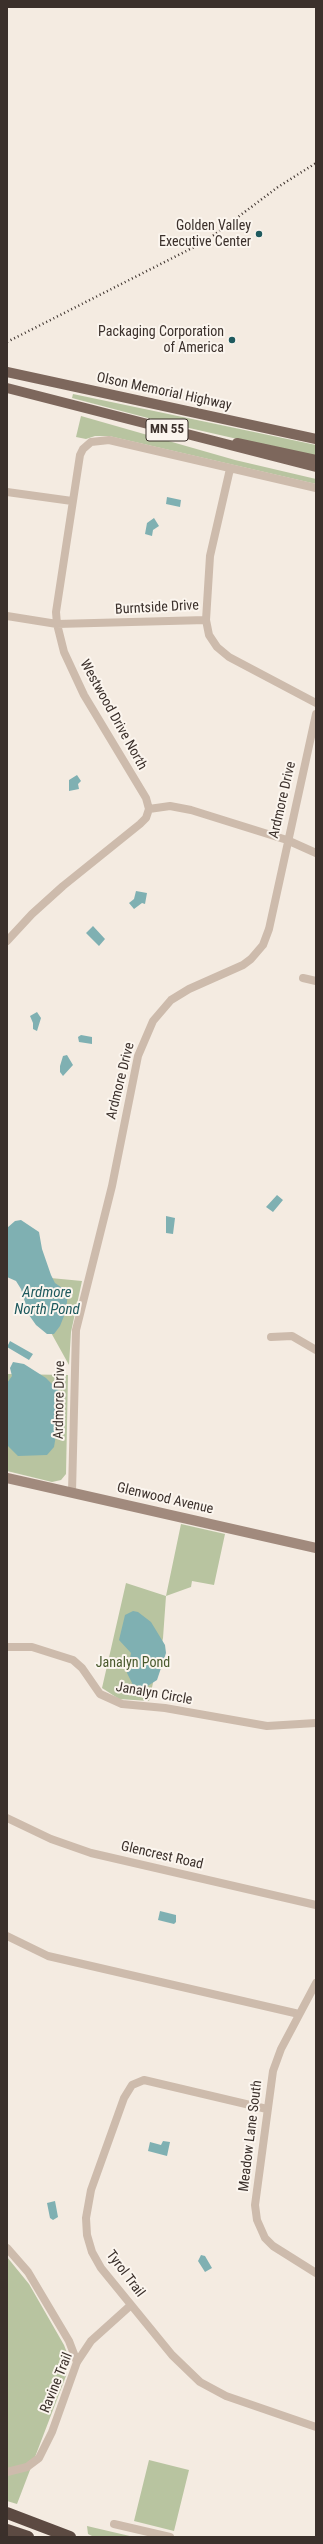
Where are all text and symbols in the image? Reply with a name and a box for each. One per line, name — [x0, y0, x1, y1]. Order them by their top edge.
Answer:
place label: Golden Valley Executive Center — [159, 218, 251, 250]
marker: Golden Valley Executive Center — [254, 229, 264, 239]
place label: Packaging Corporation of America — [98, 324, 224, 356]
marker: Packaging Corporation of America — [227, 335, 237, 345]
street label: Olson Memorial Highway — [95, 369, 233, 415]
road number: MN 55 — [146, 419, 188, 441]
street label: Burntside Drive — [115, 597, 199, 619]
street label: Westwood Drive North — [76, 657, 150, 773]
street label: Ardmore Drive — [266, 760, 300, 840]
street label: Ardmore Drive — [103, 1041, 139, 1121]
water label: Ardmore North Pond — [14, 1284, 80, 1319]
street label: Ardmore Drive — [51, 1361, 69, 1439]
street label: Glenwood Avenue — [115, 1480, 215, 1518]
park label: Janalyn Pond — [96, 1655, 170, 1671]
street label: Janalyn Circle — [114, 1679, 194, 1709]
street label: Glencrest Road — [119, 1838, 205, 1874]
street label: Meadow Lane South — [236, 2079, 266, 2193]
street label: Tyrol Trail — [102, 2247, 148, 2301]
street label: Ravine Trail — [37, 2350, 77, 2416]

